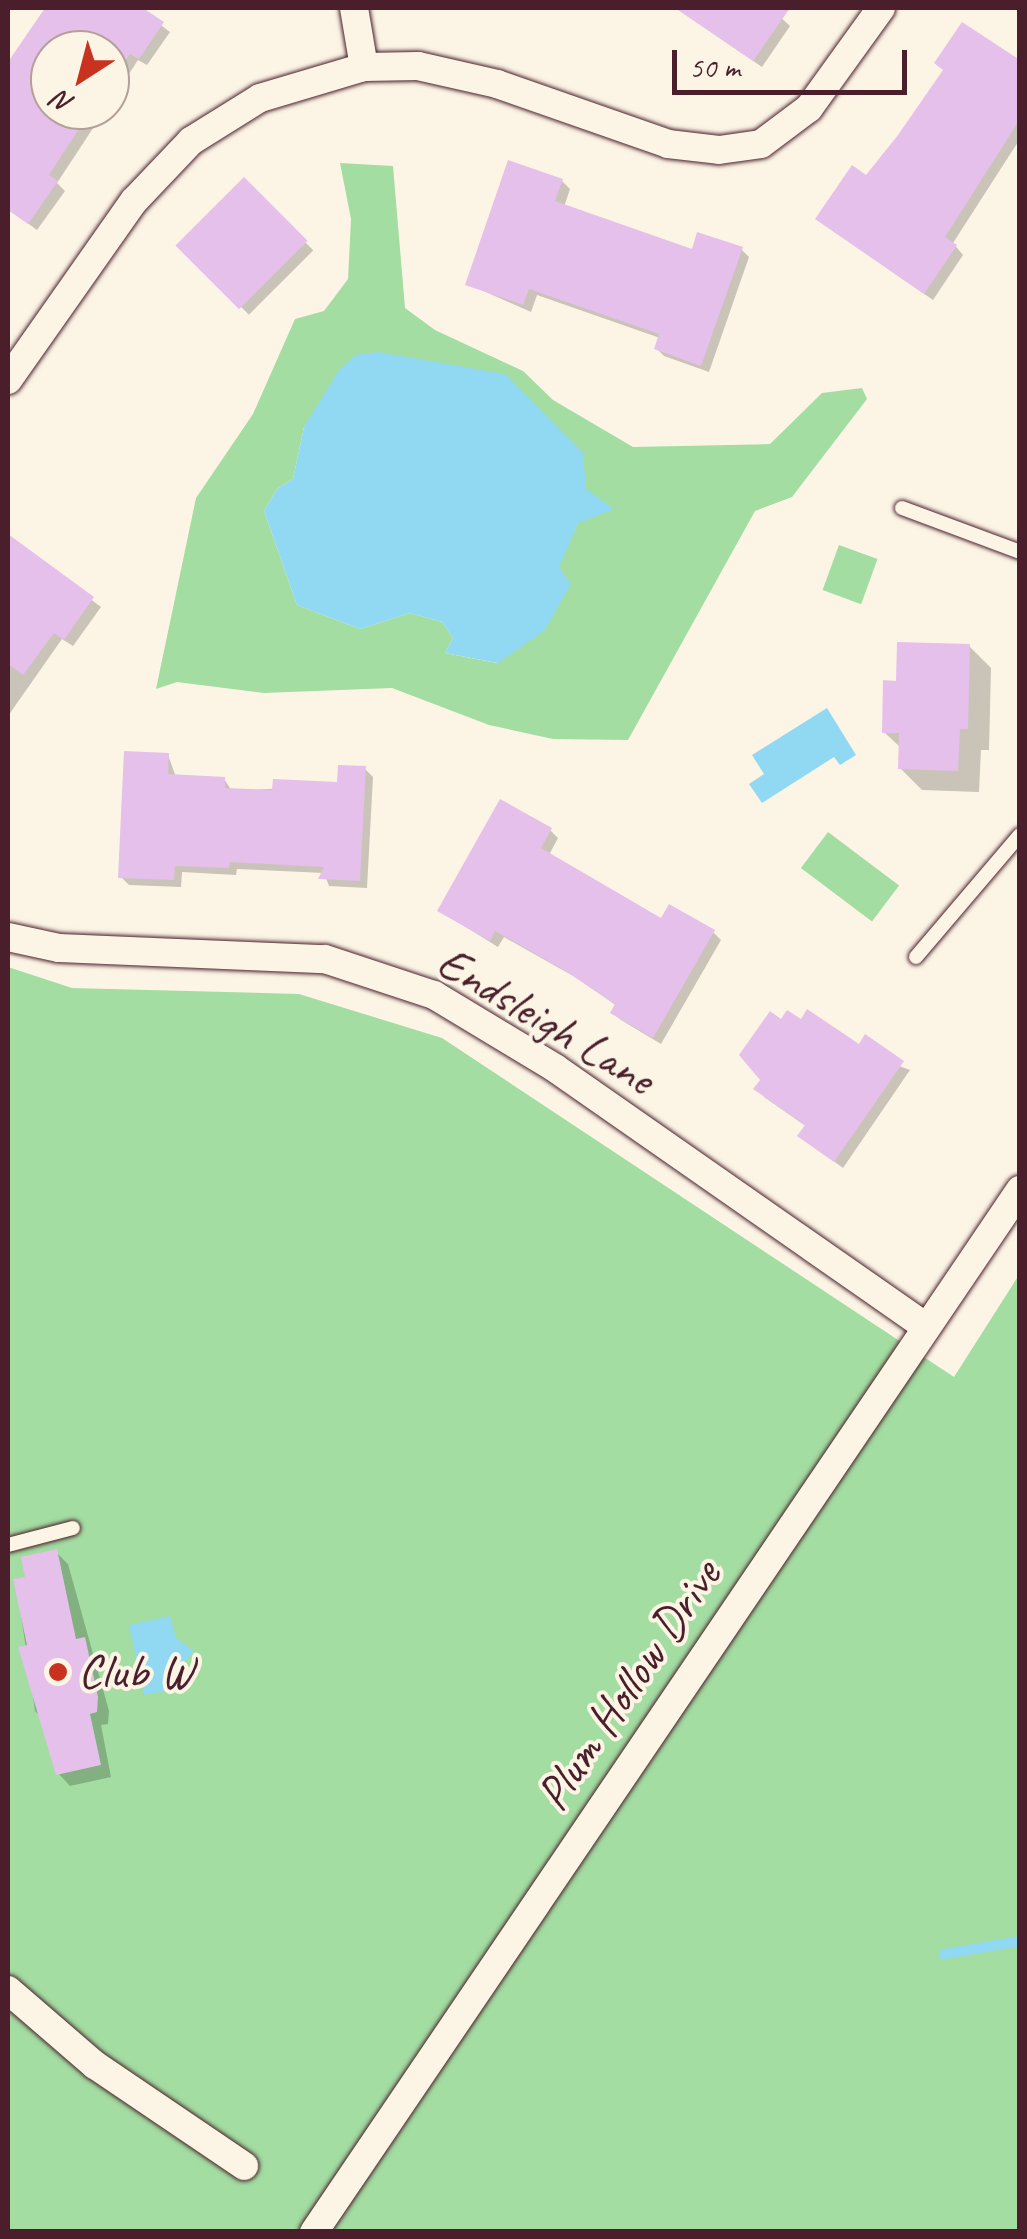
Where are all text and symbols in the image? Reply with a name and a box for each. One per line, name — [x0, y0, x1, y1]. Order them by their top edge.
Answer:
north arrow — [30, 30, 130, 130]
scale bar — [677, 30, 912, 92]
text: 50 m — [689, 48, 740, 86]
text: N — [46, 84, 81, 122]
street label: Endsleigh Lane — [427, 932, 665, 1108]
street label: Plum Hollow Drive — [523, 1549, 733, 1821]
place label: Club W — [78, 1643, 194, 1701]
marker: Club W — [47, 1661, 69, 1683]

